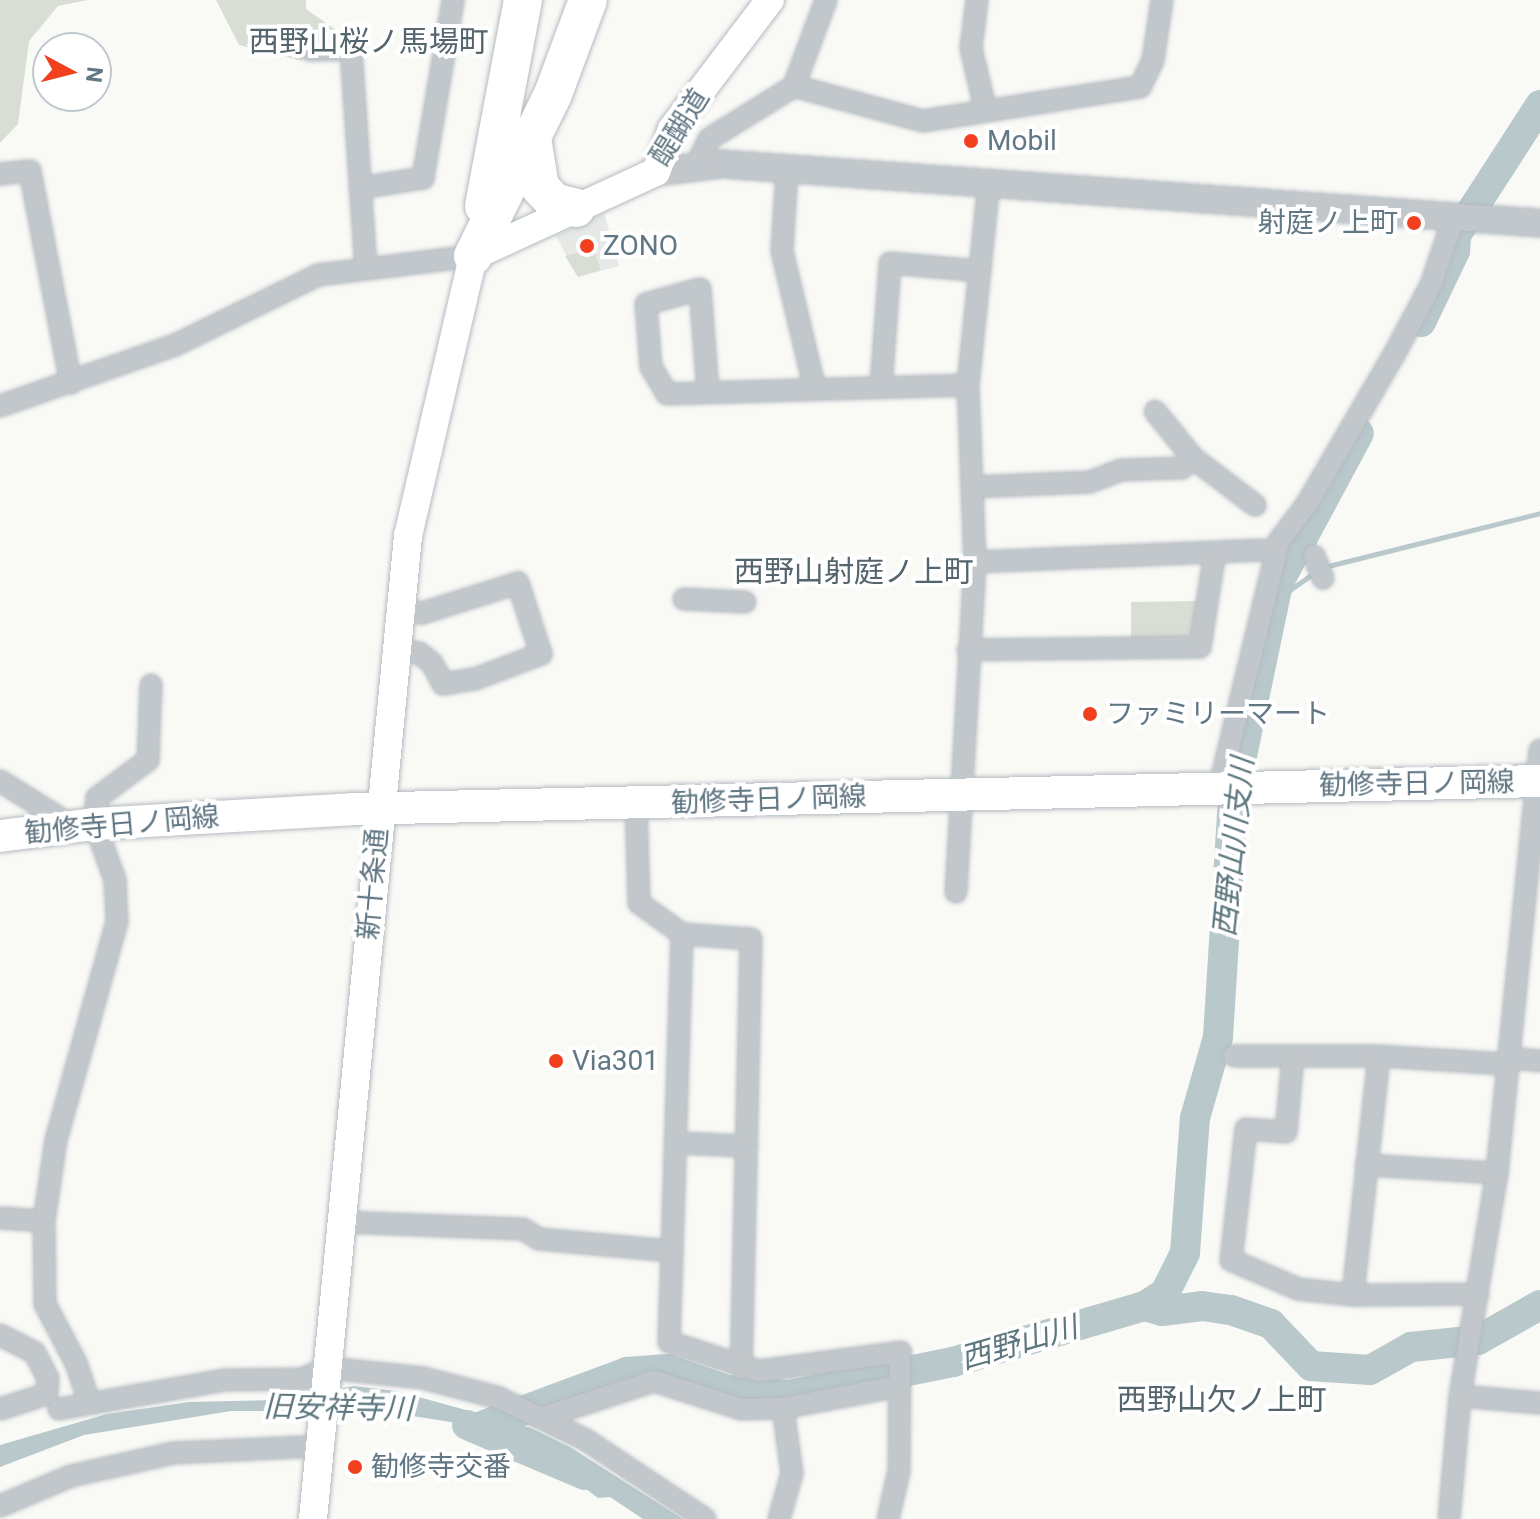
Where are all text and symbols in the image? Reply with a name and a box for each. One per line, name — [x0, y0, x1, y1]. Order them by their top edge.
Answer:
district label: 西野山桜ノ馬場町 — [249, 24, 489, 60]
north arrow — [32, 32, 112, 112]
text: N — [81, 66, 108, 84]
street label: 醍醐道 — [643, 82, 717, 172]
place label: Mobil — [987, 124, 1057, 158]
marker: Mobil — [962, 132, 980, 150]
place label: 射庭ノ上町 — [1258, 206, 1398, 240]
marker: 射庭ノ上町 — [1405, 214, 1423, 232]
place label: ZONO — [603, 229, 678, 263]
marker: ZONO — [578, 237, 596, 255]
district label: 西野山射庭ノ上町 — [734, 554, 974, 590]
place label: ファミリーマート — [1106, 697, 1330, 731]
marker: ファミリーマート — [1081, 705, 1099, 723]
water label: 西野山川支川 — [1207, 756, 1261, 938]
street label: 勧修寺日ノ岡線 — [1319, 765, 1515, 803]
street label: 勧修寺日ノ岡線 — [670, 780, 868, 820]
street label: 勧修寺日ノ岡線 — [23, 800, 221, 850]
street label: 新十条通 — [351, 827, 395, 941]
place label: Via301 — [572, 1044, 659, 1078]
marker: Via301 — [547, 1052, 565, 1070]
water label: 西野山川 — [956, 1309, 1082, 1377]
district label: 西野山欠ノ上町 — [1117, 1382, 1327, 1418]
water label: 旧安祥寺川 — [263, 1389, 413, 1427]
place label: 勧修寺交番 — [371, 1450, 511, 1484]
marker: 勧修寺交番 — [346, 1458, 364, 1476]

